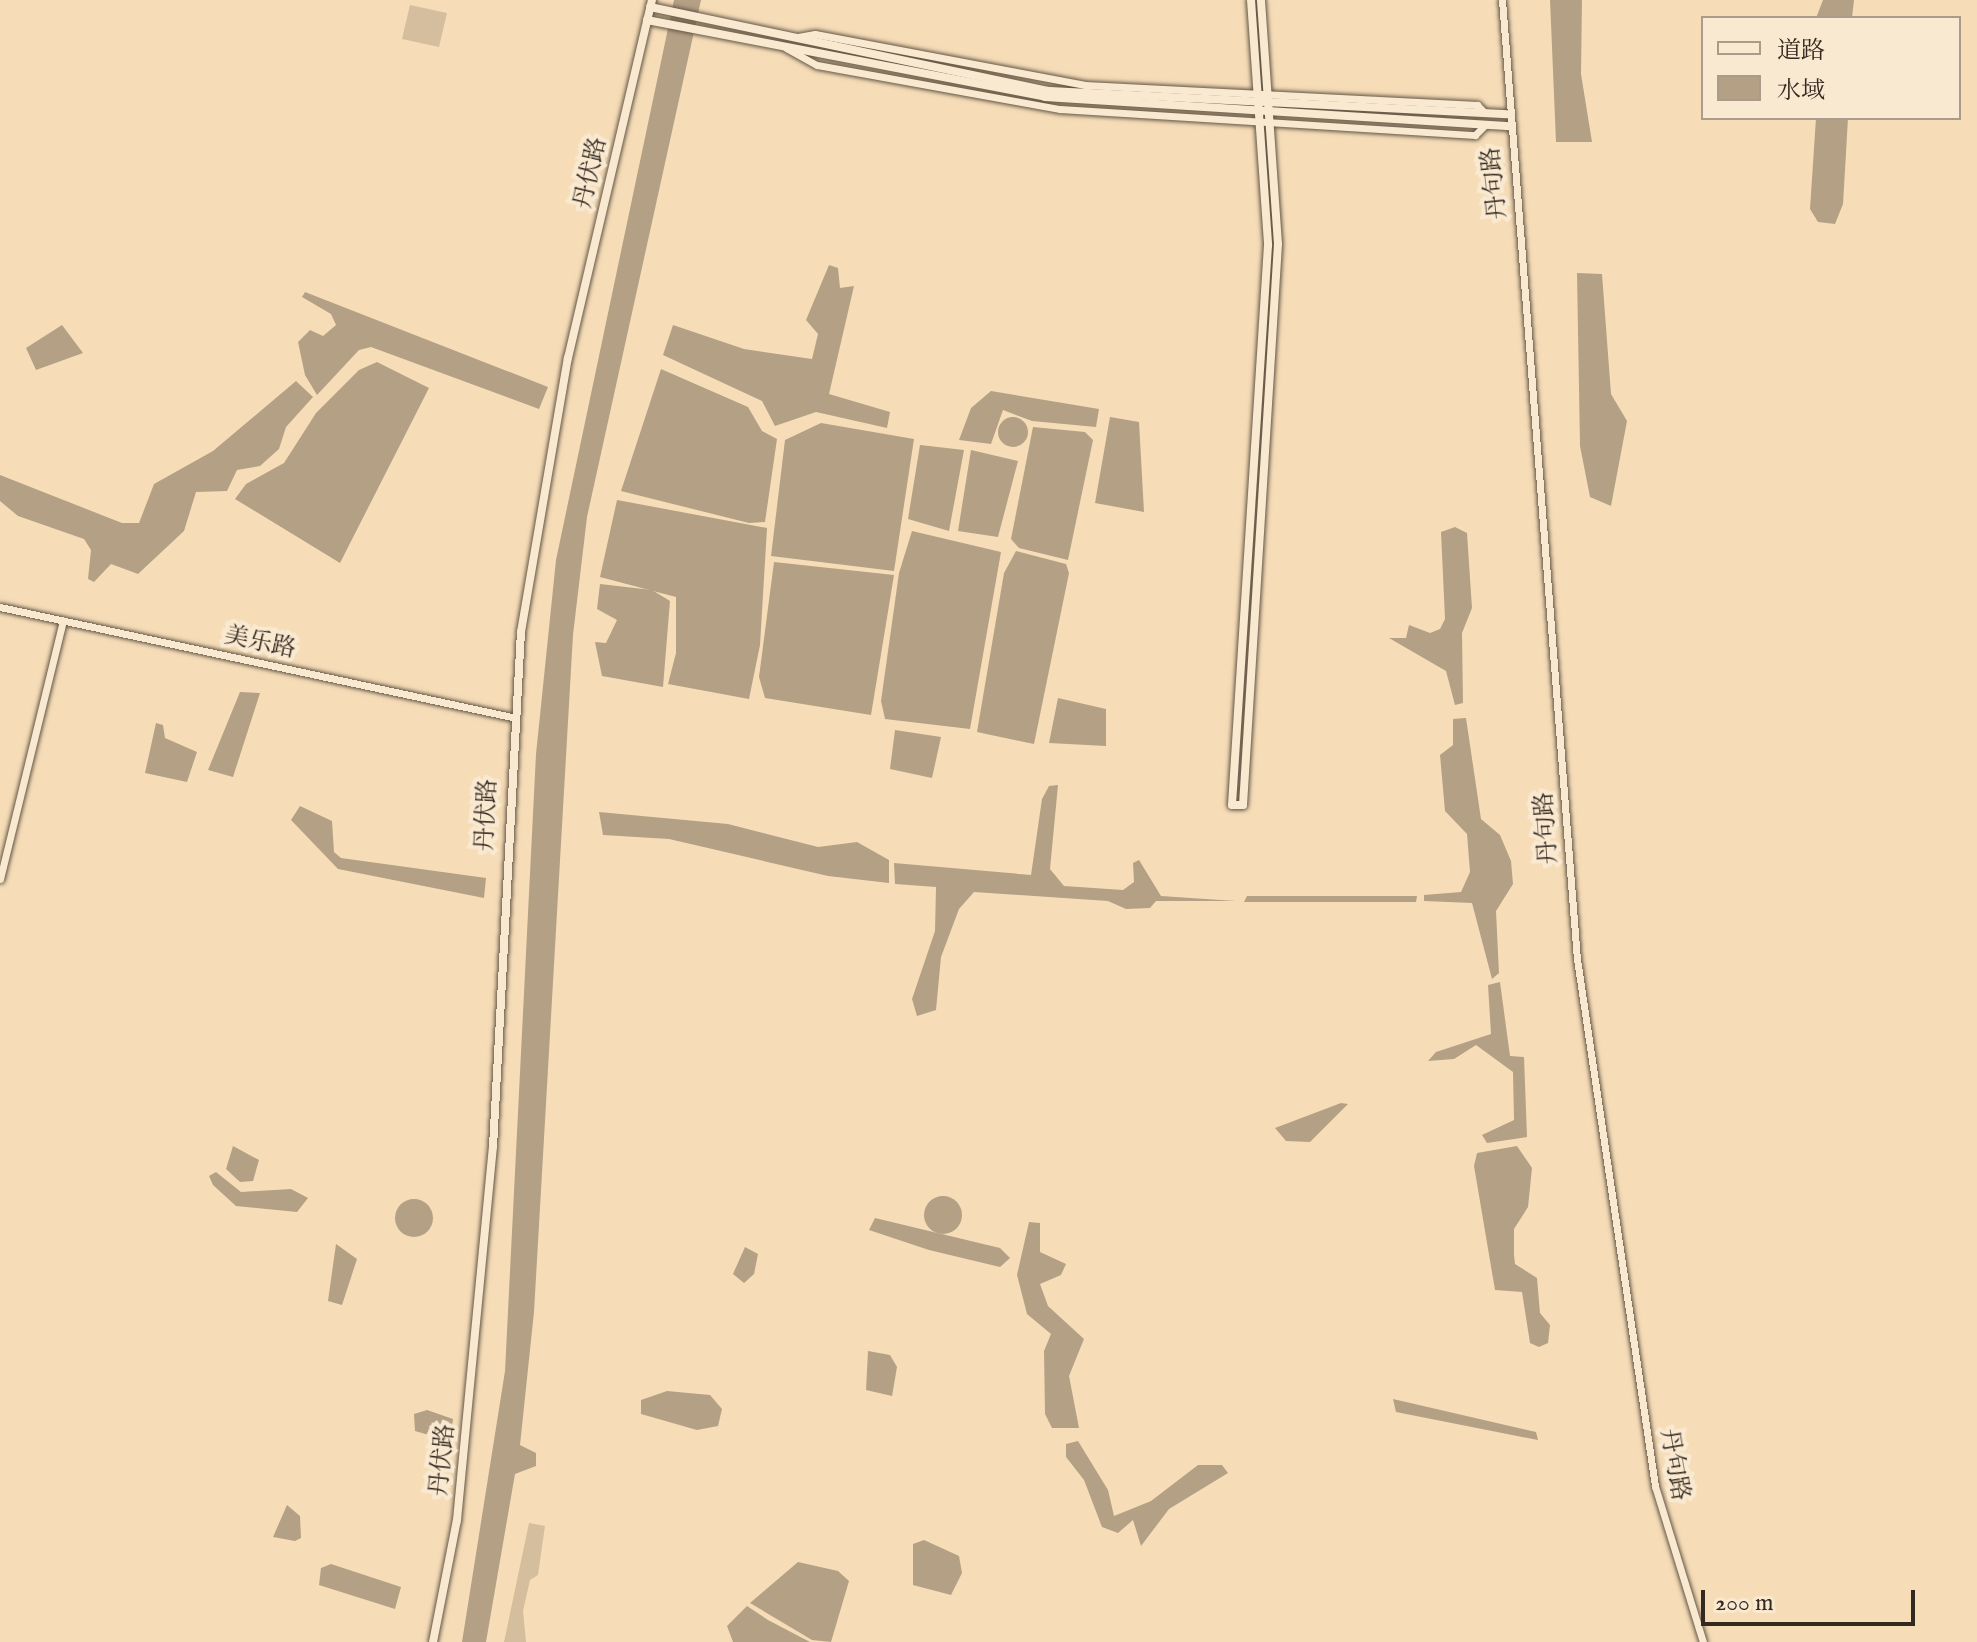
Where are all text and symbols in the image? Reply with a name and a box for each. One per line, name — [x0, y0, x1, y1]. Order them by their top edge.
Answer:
legend — [1701, 16, 1961, 120]
text: 道路 — [1777, 36, 1825, 67]
text: 水域 — [1777, 76, 1825, 107]
street label: 丹伏路 — [569, 135, 613, 211]
street label: 丹句路 — [1477, 146, 1513, 220]
street label: 美乐路 — [222, 621, 298, 665]
street label: 丹伏路 — [471, 778, 503, 852]
street label: 丹句路 — [1530, 791, 1564, 865]
street label: 丹伏路 — [425, 1423, 461, 1497]
street label: 丹句路 — [1654, 1427, 1694, 1503]
scale bar — [1705, 1574, 1919, 1624]
text: 200 m — [1715, 1588, 1774, 1619]

